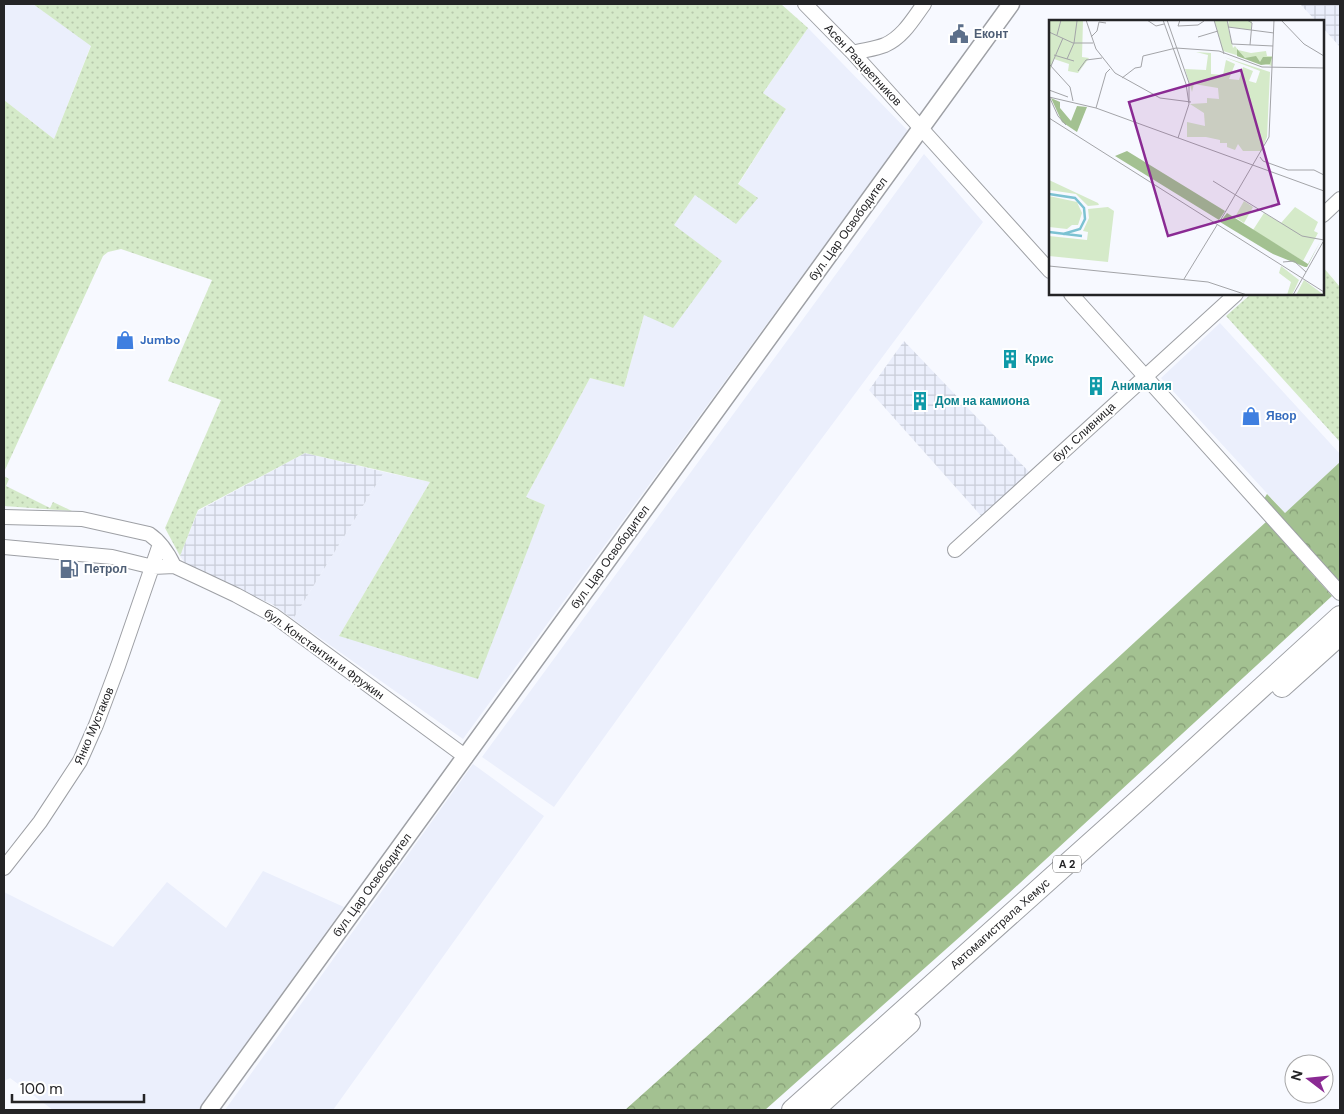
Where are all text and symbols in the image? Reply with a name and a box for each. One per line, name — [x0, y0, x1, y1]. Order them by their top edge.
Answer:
street label: Асен Разцветников — [821, 20, 905, 110]
inset map — [1049, 20, 1324, 295]
public building icon: Еконт — [948, 23, 970, 45]
place label: Еконт — [974, 26, 1008, 42]
street label: бул. Цар Освободител — [805, 174, 891, 284]
shop icon: Jumbo — [114, 329, 136, 351]
place label: Jumbo — [140, 332, 180, 348]
building icon: Крис — [999, 348, 1021, 370]
place label: Крис — [1025, 351, 1054, 367]
building icon: Анималия — [1085, 375, 1107, 397]
place label: Анималия — [1111, 378, 1172, 394]
building icon: Дом на камиона — [909, 390, 931, 412]
place label: Дом на камиона — [935, 393, 1030, 409]
street label: бул. Сливница — [1049, 398, 1119, 465]
shop icon: Явор — [1240, 405, 1262, 427]
place label: Явор — [1266, 408, 1297, 424]
street label: бул. Цар Освободител — [567, 502, 653, 612]
fuel station icon: Петрол — [58, 558, 80, 580]
place label: Петрол — [84, 561, 127, 577]
street label: бул. Константин и Фружин — [261, 605, 387, 703]
street label: Янко Мустаков — [70, 685, 118, 767]
street label: бул. Цар Освободител — [329, 830, 415, 940]
road number: A 2 — [1053, 856, 1081, 872]
street label: Автомагистрала Хемус — [947, 875, 1053, 973]
north arrow — [1284, 1054, 1334, 1104]
text: N — [1286, 1068, 1307, 1083]
scale bar — [12, 1072, 145, 1104]
text: 100 m — [20, 1079, 63, 1099]

